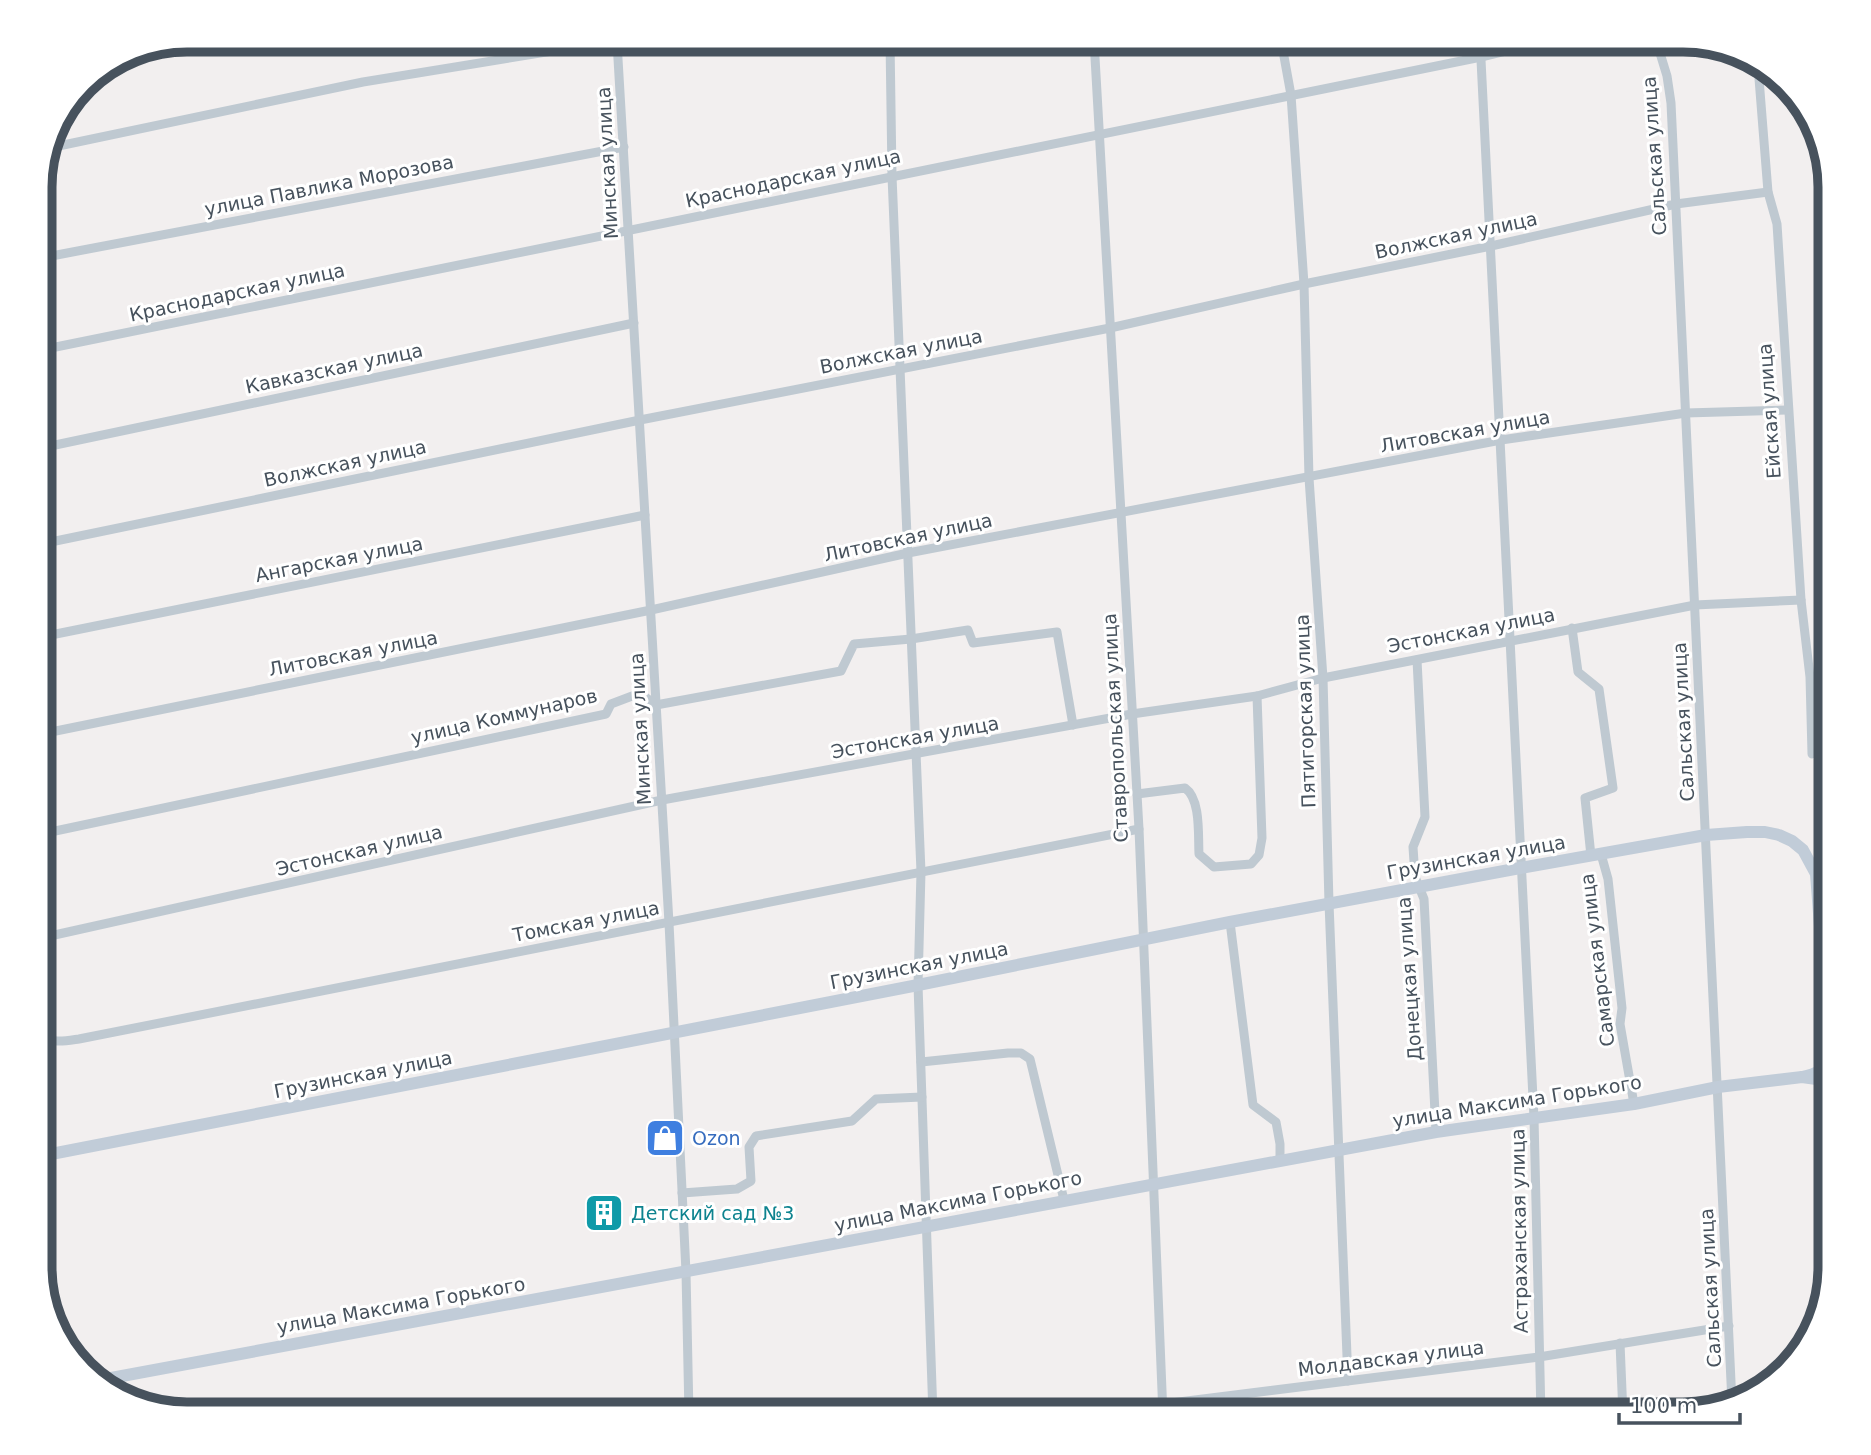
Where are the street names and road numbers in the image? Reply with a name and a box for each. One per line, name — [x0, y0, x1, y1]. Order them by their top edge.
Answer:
street label: Сальская улица — [1637, 76, 1671, 236]
street label: Минская улица — [592, 86, 622, 240]
street label: Краснодарская улица — [683, 144, 903, 212]
street label: улица Павлика Морозова — [203, 150, 455, 220]
street label: Волжская улица — [1373, 207, 1539, 263]
street label: Краснодарская улица — [127, 258, 347, 326]
street label: Волжская улица — [818, 324, 984, 378]
street label: Кавказская улица — [243, 338, 425, 398]
street label: Ейская улица — [1753, 343, 1785, 479]
street label: Литовская улица — [1378, 405, 1552, 457]
street label: Волжская улица — [262, 435, 428, 491]
street label: Литовская улица — [822, 508, 994, 566]
street label: Ангарская улица — [253, 532, 425, 586]
street label: Эстонская улица — [1385, 603, 1557, 657]
street label: Ставропольская улица — [1098, 613, 1132, 843]
street label: Пятигорская улица — [1291, 614, 1319, 808]
street label: Литовская улица — [267, 626, 439, 680]
street label: Сальская улица — [1668, 642, 1698, 802]
street label: Минская улица — [625, 652, 655, 806]
street label: улица Коммунаров — [409, 684, 599, 748]
street label: Эстонская улица — [829, 711, 1001, 763]
street label: Эстонская улица — [274, 820, 444, 880]
street label: Грузинская улица — [1385, 830, 1567, 884]
street label: Самарская улица — [1575, 872, 1619, 1048]
street label: Томская улица — [510, 896, 661, 946]
street label: Донецкая улица — [1392, 896, 1426, 1062]
street label: Грузинская улица — [828, 937, 1010, 993]
street label: Грузинская улица — [272, 1046, 454, 1102]
street label: улица Максима Горького — [1391, 1070, 1643, 1132]
street label: Астраханская улица — [1506, 1128, 1532, 1334]
street label: улица Максима Горького — [832, 1166, 1084, 1236]
street label: Сальская улица — [1695, 1208, 1725, 1368]
street label: улица Максима Горького — [275, 1272, 527, 1338]
street label: Молдавская улица — [1297, 1336, 1485, 1380]

